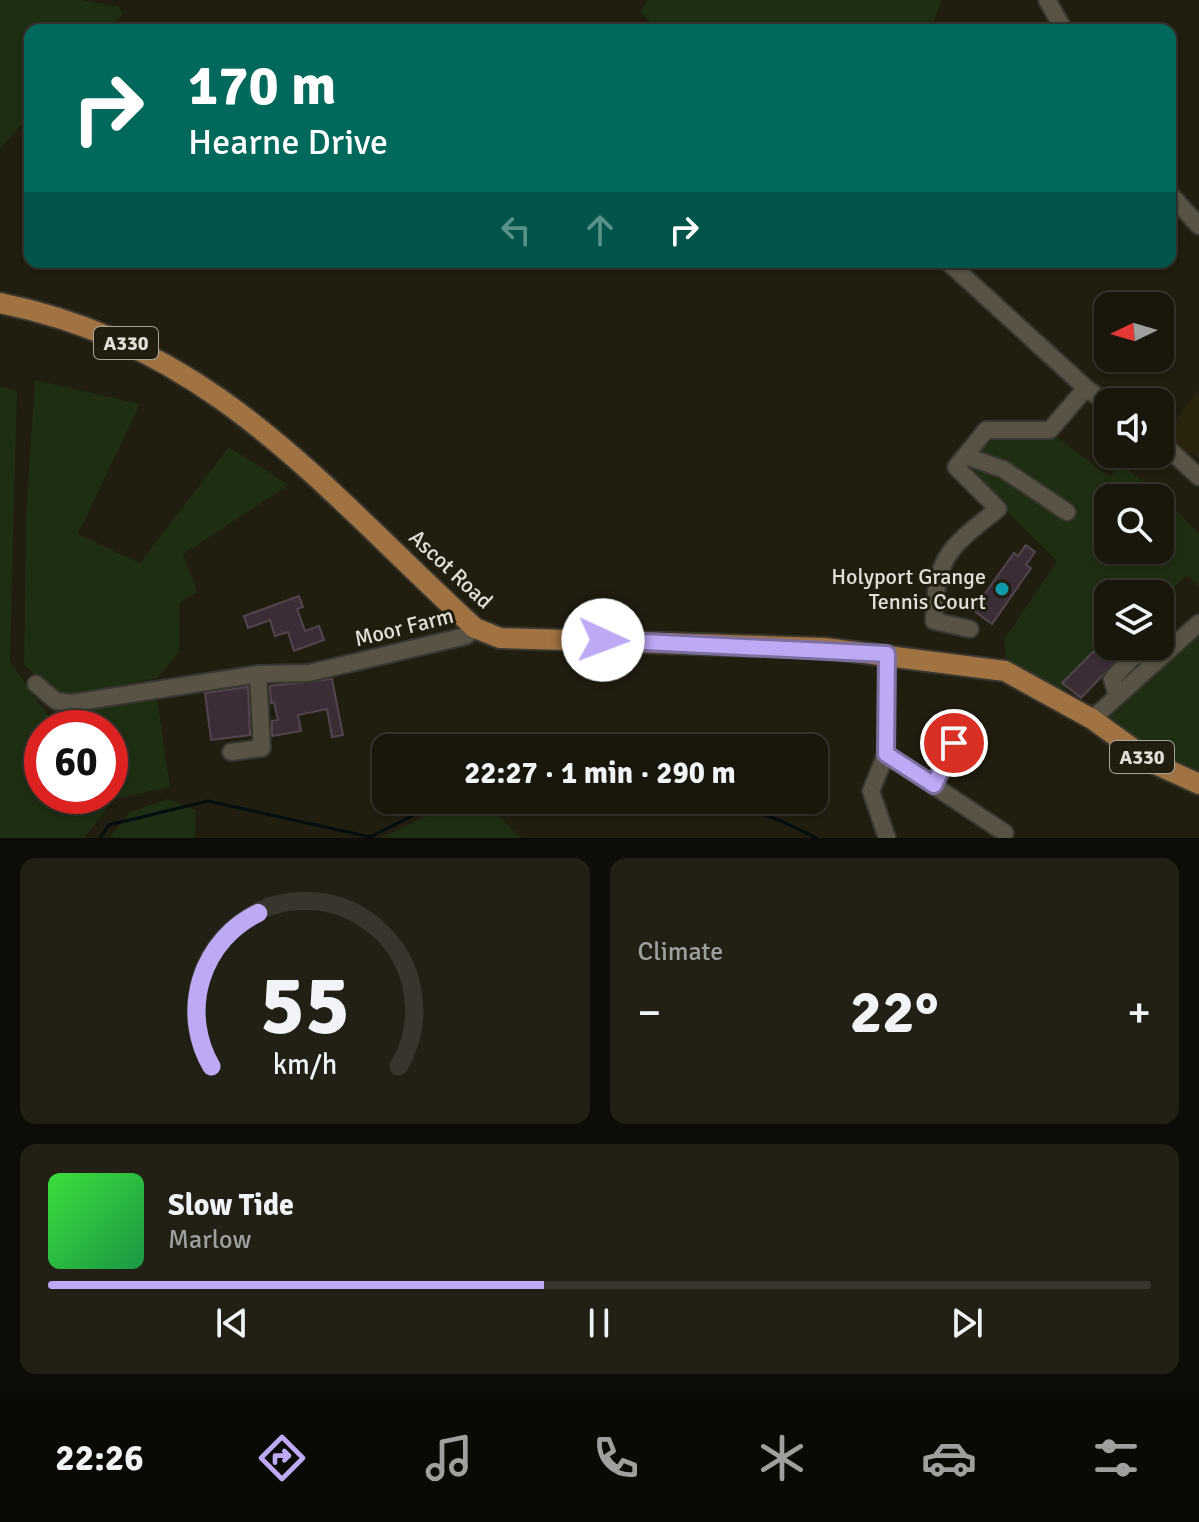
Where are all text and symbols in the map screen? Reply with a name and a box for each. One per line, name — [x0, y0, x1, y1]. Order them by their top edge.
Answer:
text: 170 m — [188, 51, 336, 120]
icon: right — [56, 56, 160, 160]
text: Hearne Drive — [188, 120, 388, 165]
icon: left — [494, 208, 538, 252]
icon: ahead — [578, 208, 622, 252]
icon: right — [662, 208, 706, 252]
north arrow — [1094, 292, 1174, 372]
map controls — [1094, 292, 1174, 660]
road number: A330 — [94, 327, 158, 359]
button: sound — [1094, 388, 1174, 468]
button: search — [1094, 484, 1174, 564]
street label: Ascot Road — [404, 524, 498, 614]
place label: Holyport Grange Tennis Court — [831, 563, 986, 615]
marker: Holyport Grange Tennis Court — [993, 580, 1011, 598]
button: layers — [1094, 580, 1174, 660]
position arrow — [561, 598, 645, 682]
street label: Moor Farm — [352, 602, 456, 652]
pin — [920, 709, 988, 777]
speed limit sign: 60 — [24, 710, 128, 814]
icon: arrive — [932, 721, 976, 765]
road number: A330 — [1110, 741, 1174, 773]
text: 22:27 · 1 min · 290 m — [464, 755, 736, 792]
text: Climate — [638, 936, 723, 968]
text: 55 — [260, 955, 350, 1057]
text: 22° — [850, 976, 939, 1050]
text: − — [638, 986, 661, 1040]
text: + — [1127, 986, 1151, 1040]
text: km/h — [272, 1047, 337, 1082]
text: Slow Tide — [168, 1187, 294, 1224]
text: Marlow — [168, 1224, 251, 1256]
icon: previous — [210, 1301, 254, 1345]
icon: pause — [577, 1301, 621, 1345]
icon: next — [945, 1301, 989, 1345]
icon: directions — [254, 1430, 310, 1486]
icon: music — [421, 1430, 477, 1486]
icon: phone — [588, 1430, 644, 1486]
icon: climate — [754, 1430, 810, 1486]
icon: car — [921, 1430, 977, 1486]
icon: filters — [1088, 1430, 1144, 1486]
text: 22:26 — [55, 1436, 144, 1481]

